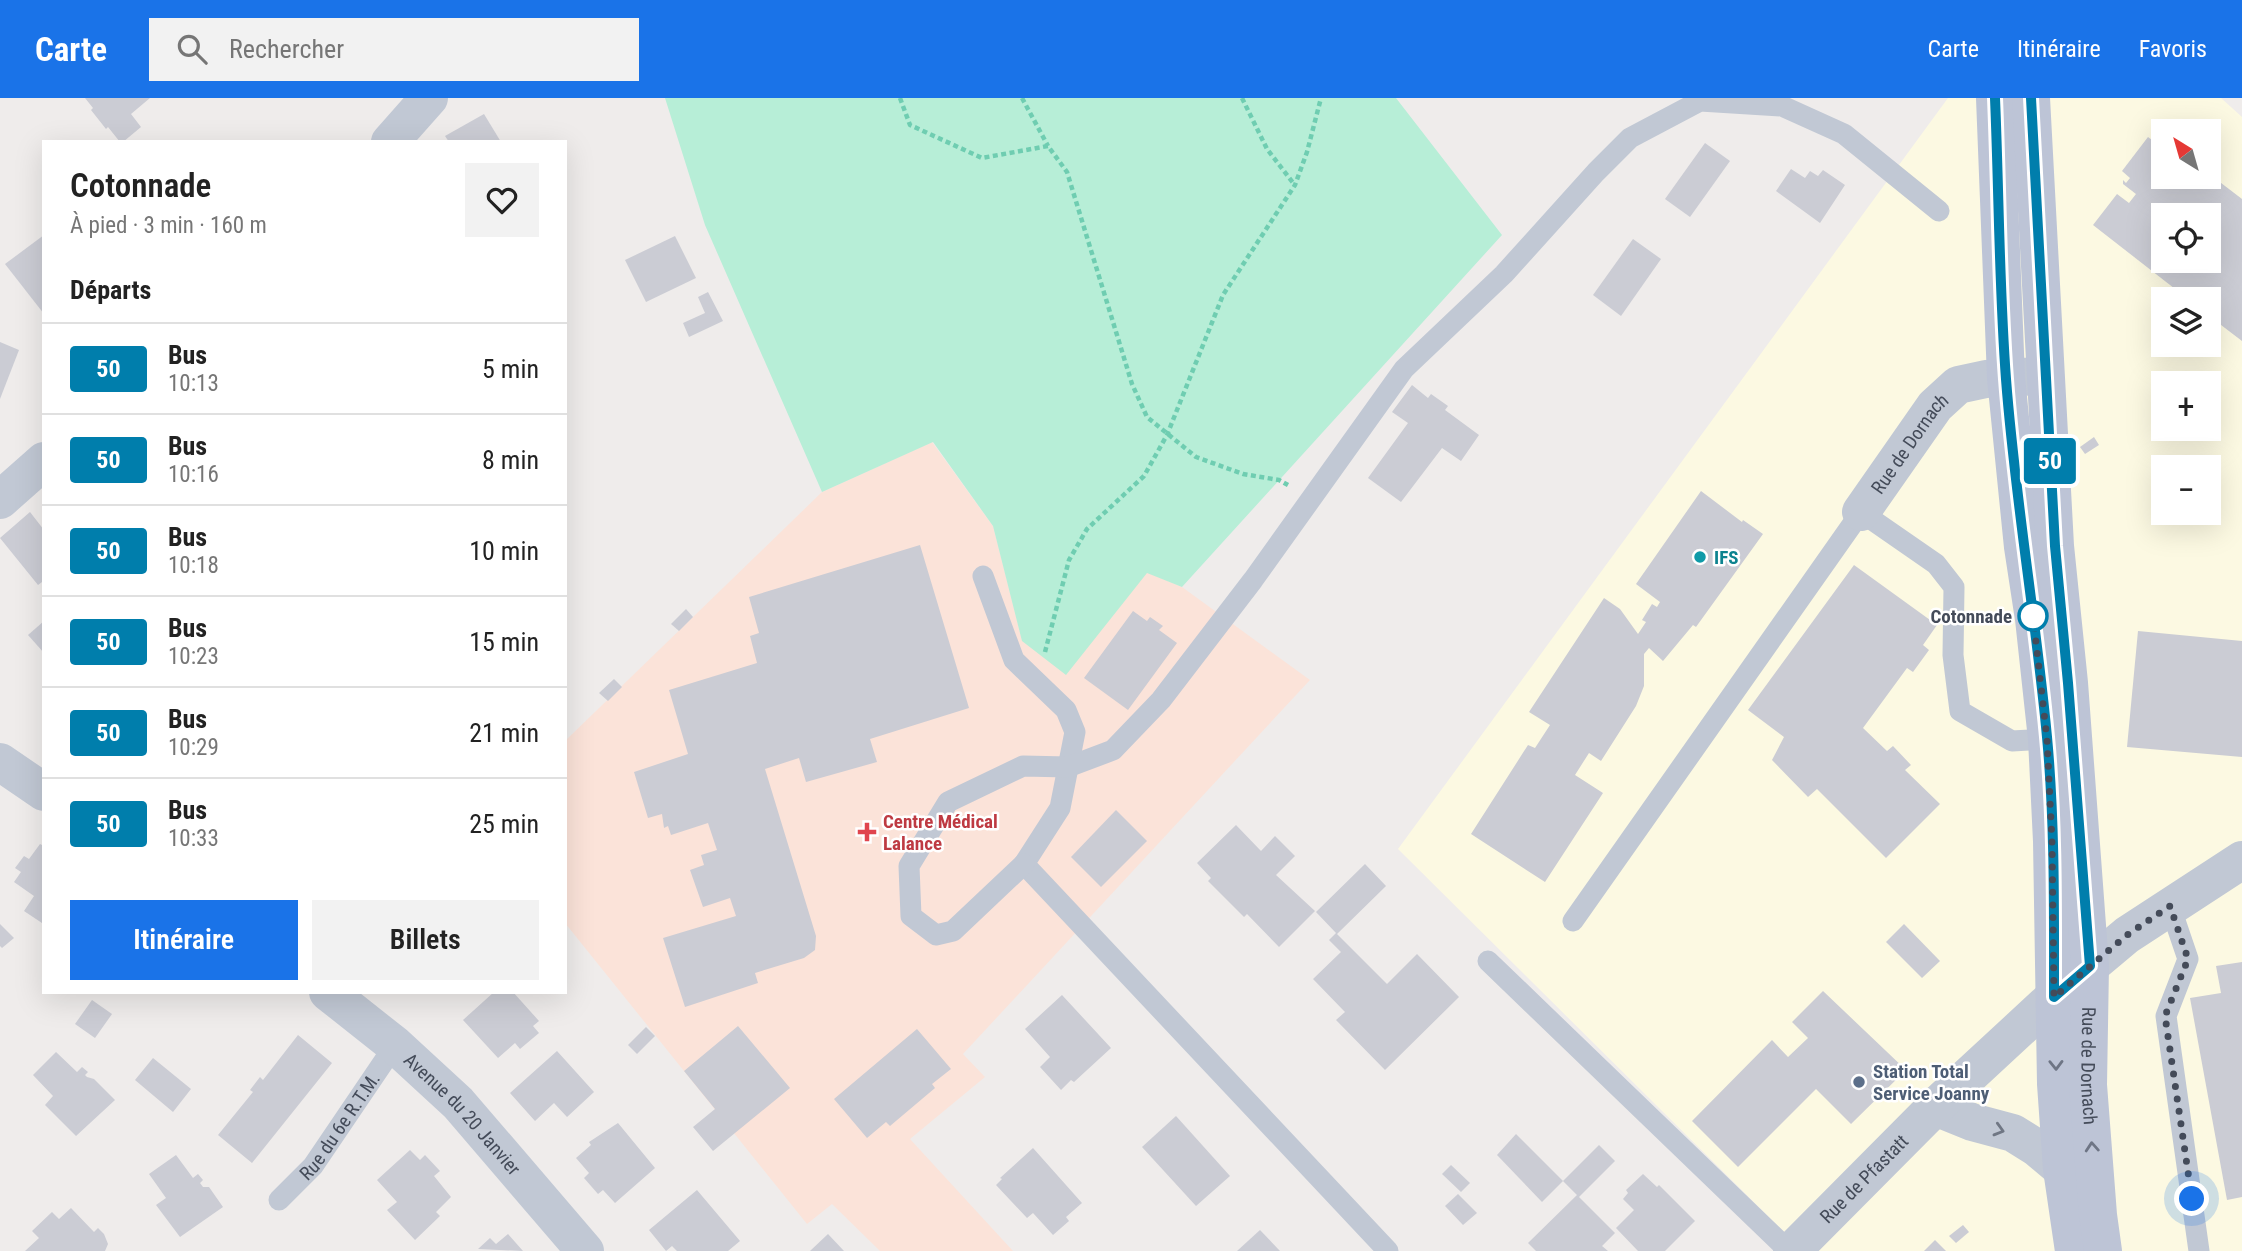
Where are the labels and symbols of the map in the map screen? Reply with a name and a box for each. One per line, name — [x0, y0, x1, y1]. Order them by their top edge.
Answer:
north arrow — [2151, 119, 2221, 189]
street label: Rue de Dornach — [1866, 388, 1953, 498]
line badge: 50 — [2018, 438, 2082, 484]
place label: IFS — [1714, 546, 1738, 569]
marker: IFS — [1692, 549, 1708, 565]
marker: Cotonnade — [2018, 601, 2048, 631]
place label: Cotonnade — [1931, 605, 2012, 628]
place label: Centre Médical Lalance — [883, 810, 998, 855]
marker: Centre Médical Lalance — [857, 822, 877, 842]
street label: Rue de Dornach — [2076, 1007, 2103, 1125]
street label: Avenue du 20 Janvier — [399, 1048, 526, 1180]
place label: Station Total Service Joanny — [1873, 1060, 1990, 1105]
one-way arrow — [2048, 1061, 2064, 1071]
street label: Rue du 6e R.T.M. — [294, 1068, 385, 1185]
marker: Station Total Service Joanny — [1851, 1074, 1867, 1090]
one-way arrow — [1993, 1121, 2005, 1136]
street label: Rue de Pfastatt — [1815, 1130, 1913, 1228]
one-way arrow — [2085, 1141, 2100, 1152]
your location — [2174, 1181, 2209, 1216]

